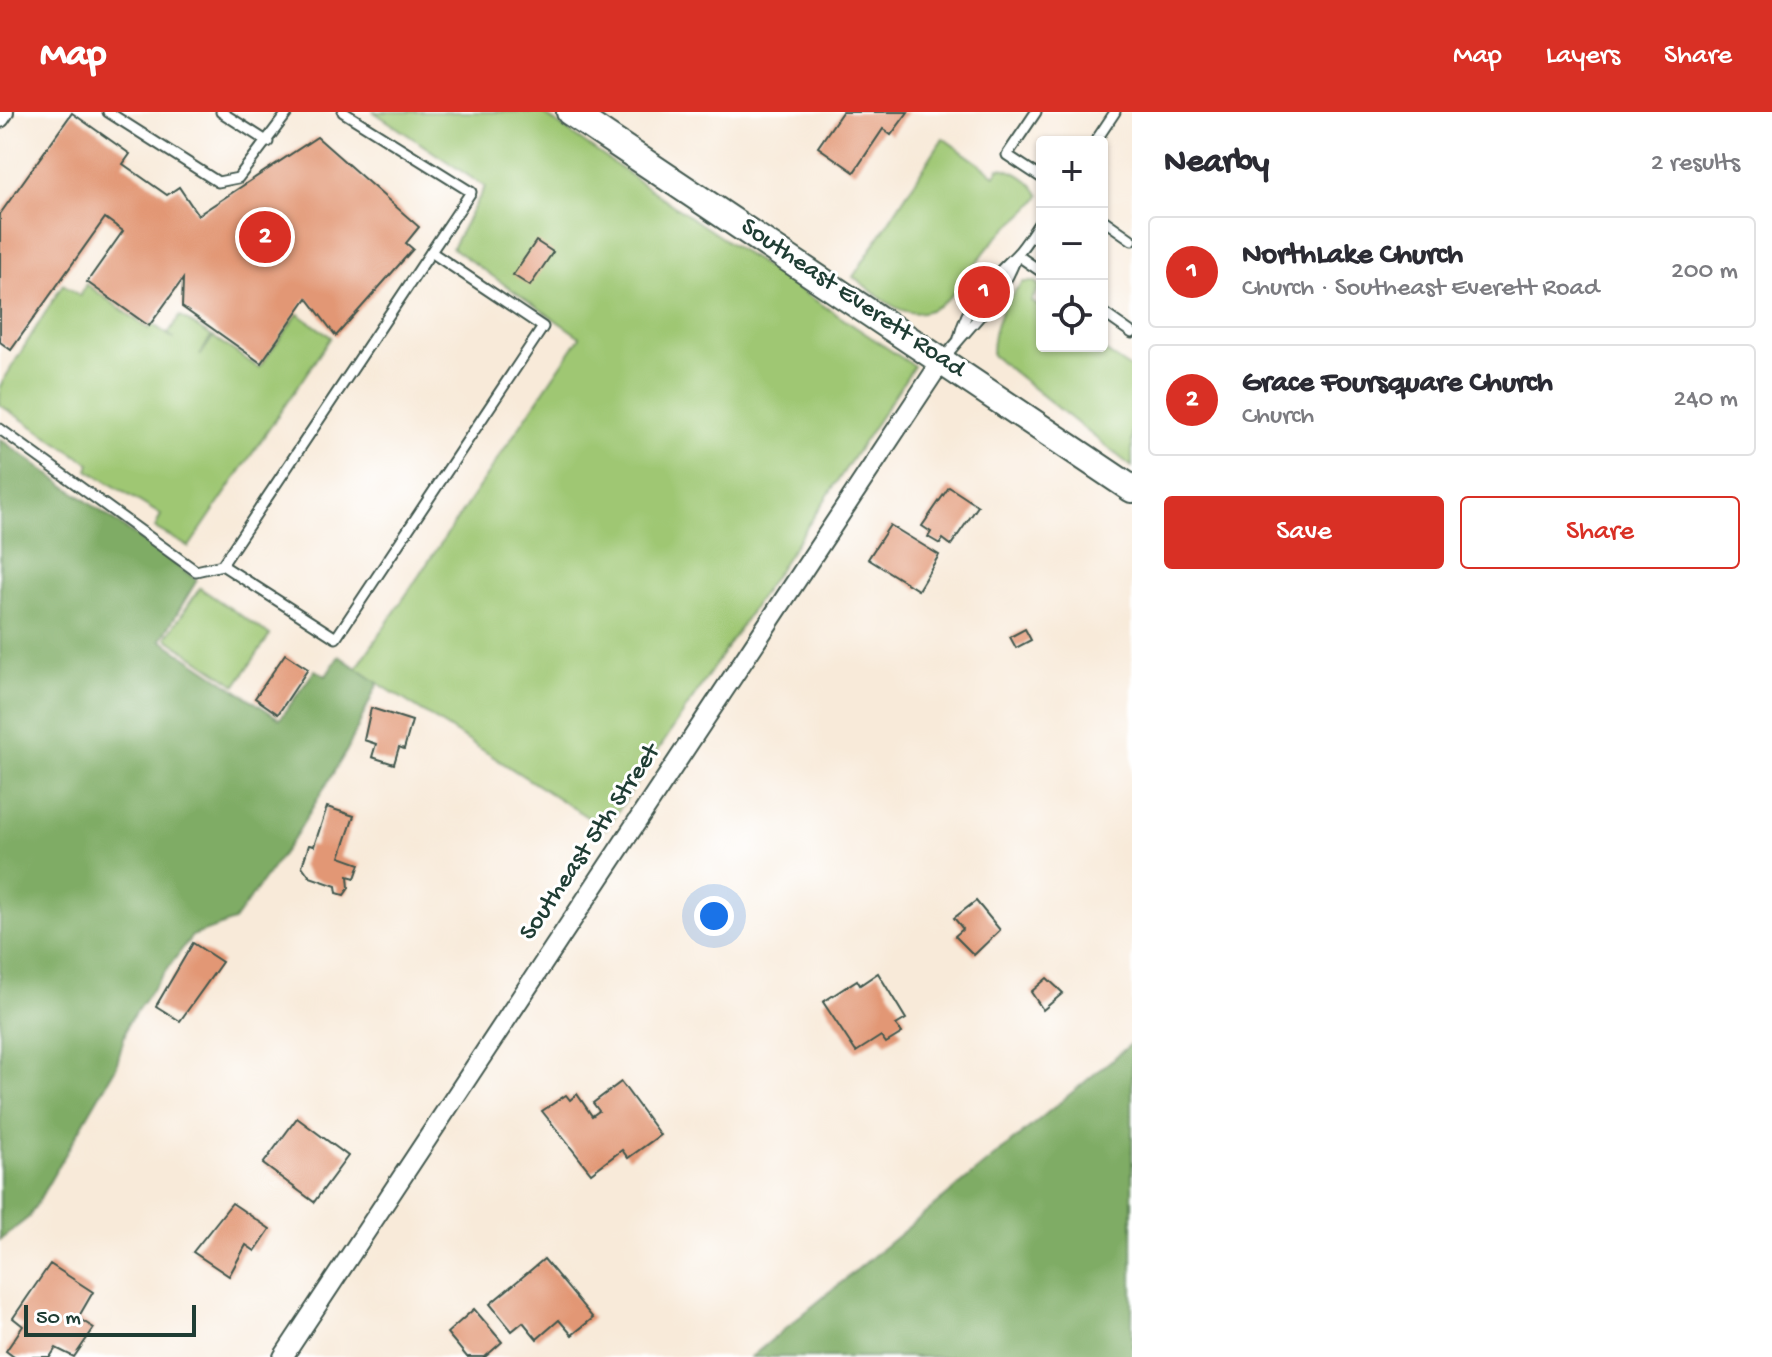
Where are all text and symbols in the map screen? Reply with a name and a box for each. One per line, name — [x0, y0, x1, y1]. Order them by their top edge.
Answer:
text: Map — [40, 34, 106, 78]
text: Map — [1453, 40, 1502, 73]
text: Layers — [1546, 40, 1620, 73]
text: Share — [1664, 40, 1732, 73]
map controls — [1036, 136, 1108, 352]
button: + — [1036, 136, 1108, 208]
text: Nearby — [1164, 144, 1269, 184]
text: 2 results — [1651, 149, 1740, 180]
pin: 2 — [239, 207, 291, 267]
button: − — [1036, 208, 1108, 280]
street label: Southeast Everett Road — [734, 212, 972, 387]
text: NorthLake Church — [1242, 239, 1463, 274]
text: 1 — [1187, 257, 1197, 288]
text: 200 m — [1671, 257, 1738, 288]
pin: 1 — [958, 262, 1010, 322]
text: Church · Southeast Everett Road — [1242, 274, 1599, 305]
button: locate — [1036, 280, 1108, 352]
text: Grace Foursquare Church — [1242, 367, 1553, 402]
text: 2 — [1186, 385, 1198, 416]
text: 240 m — [1674, 385, 1738, 416]
text: Church — [1242, 402, 1314, 433]
button: Save — [1164, 496, 1444, 569]
button: Share — [1460, 496, 1740, 569]
street label: Southeast 5th Street — [514, 737, 670, 947]
your location — [694, 896, 734, 936]
scale bar — [24, 1301, 196, 1337]
text: 50 m — [36, 1306, 81, 1332]

